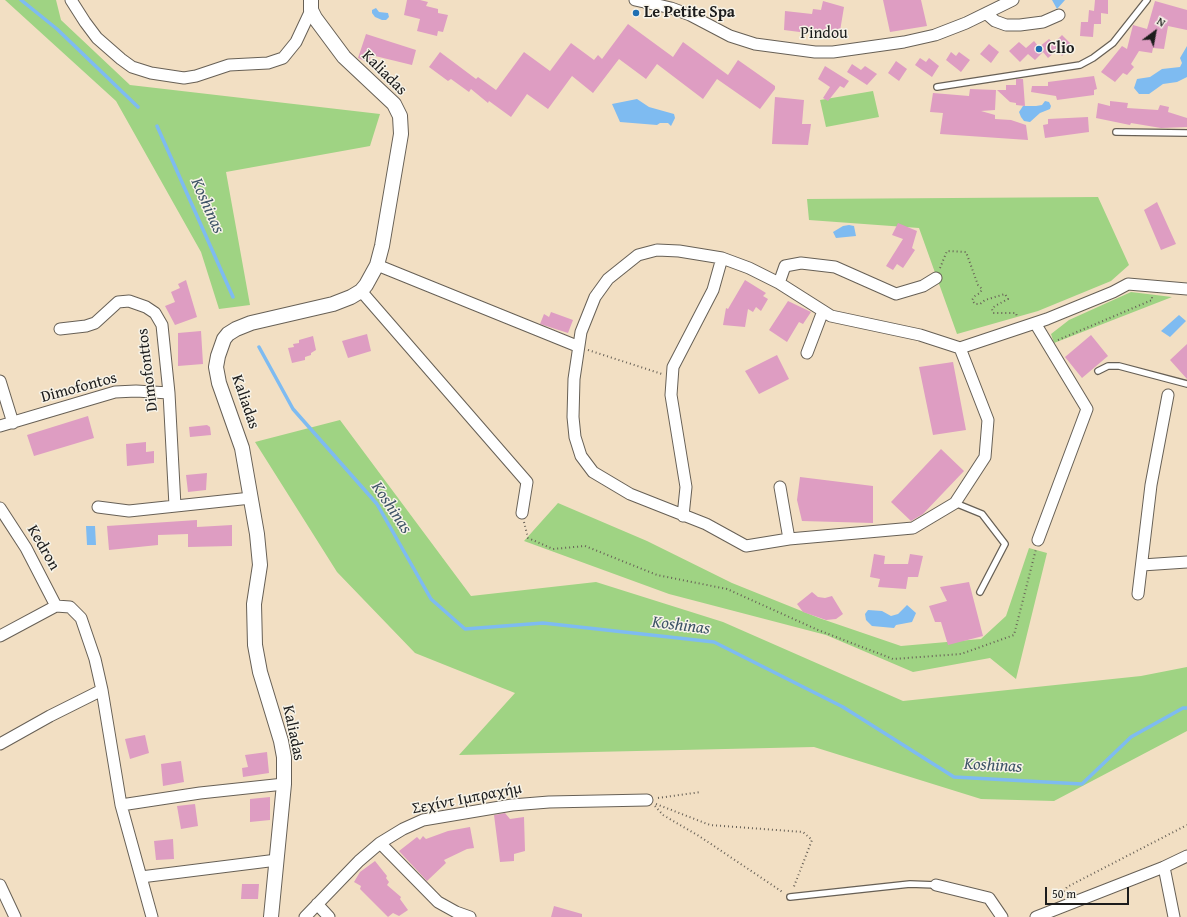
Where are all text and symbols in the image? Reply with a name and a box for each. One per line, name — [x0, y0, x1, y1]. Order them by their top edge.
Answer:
place label: Le Petite Spa — [644, 3, 735, 23]
marker: Le Petite Spa — [631, 8, 641, 18]
north arrow — [1135, 12, 1175, 52]
text: N — [1154, 13, 1169, 31]
street label: Pindou — [800, 24, 848, 44]
place label: Clio — [1047, 39, 1074, 59]
marker: Clio — [1034, 44, 1044, 54]
street label: Kaliadas — [357, 46, 411, 100]
water label: Koshinas — [186, 175, 228, 237]
street label: Dimofonttos — [133, 327, 163, 413]
street label: Dimofontos — [39, 369, 119, 407]
street label: Kaliadas — [227, 372, 263, 432]
water label: Koshinas — [366, 478, 416, 538]
street label: Kedron — [22, 522, 64, 574]
water label: Koshinas — [651, 612, 711, 640]
street label: Kaliadas — [278, 704, 308, 762]
water label: Koshinas — [963, 754, 1023, 778]
street label: Σεχίντ Ιμπραχήμ — [411, 779, 523, 819]
scale bar — [1047, 879, 1131, 905]
text: 50 m — [1052, 885, 1076, 902]

